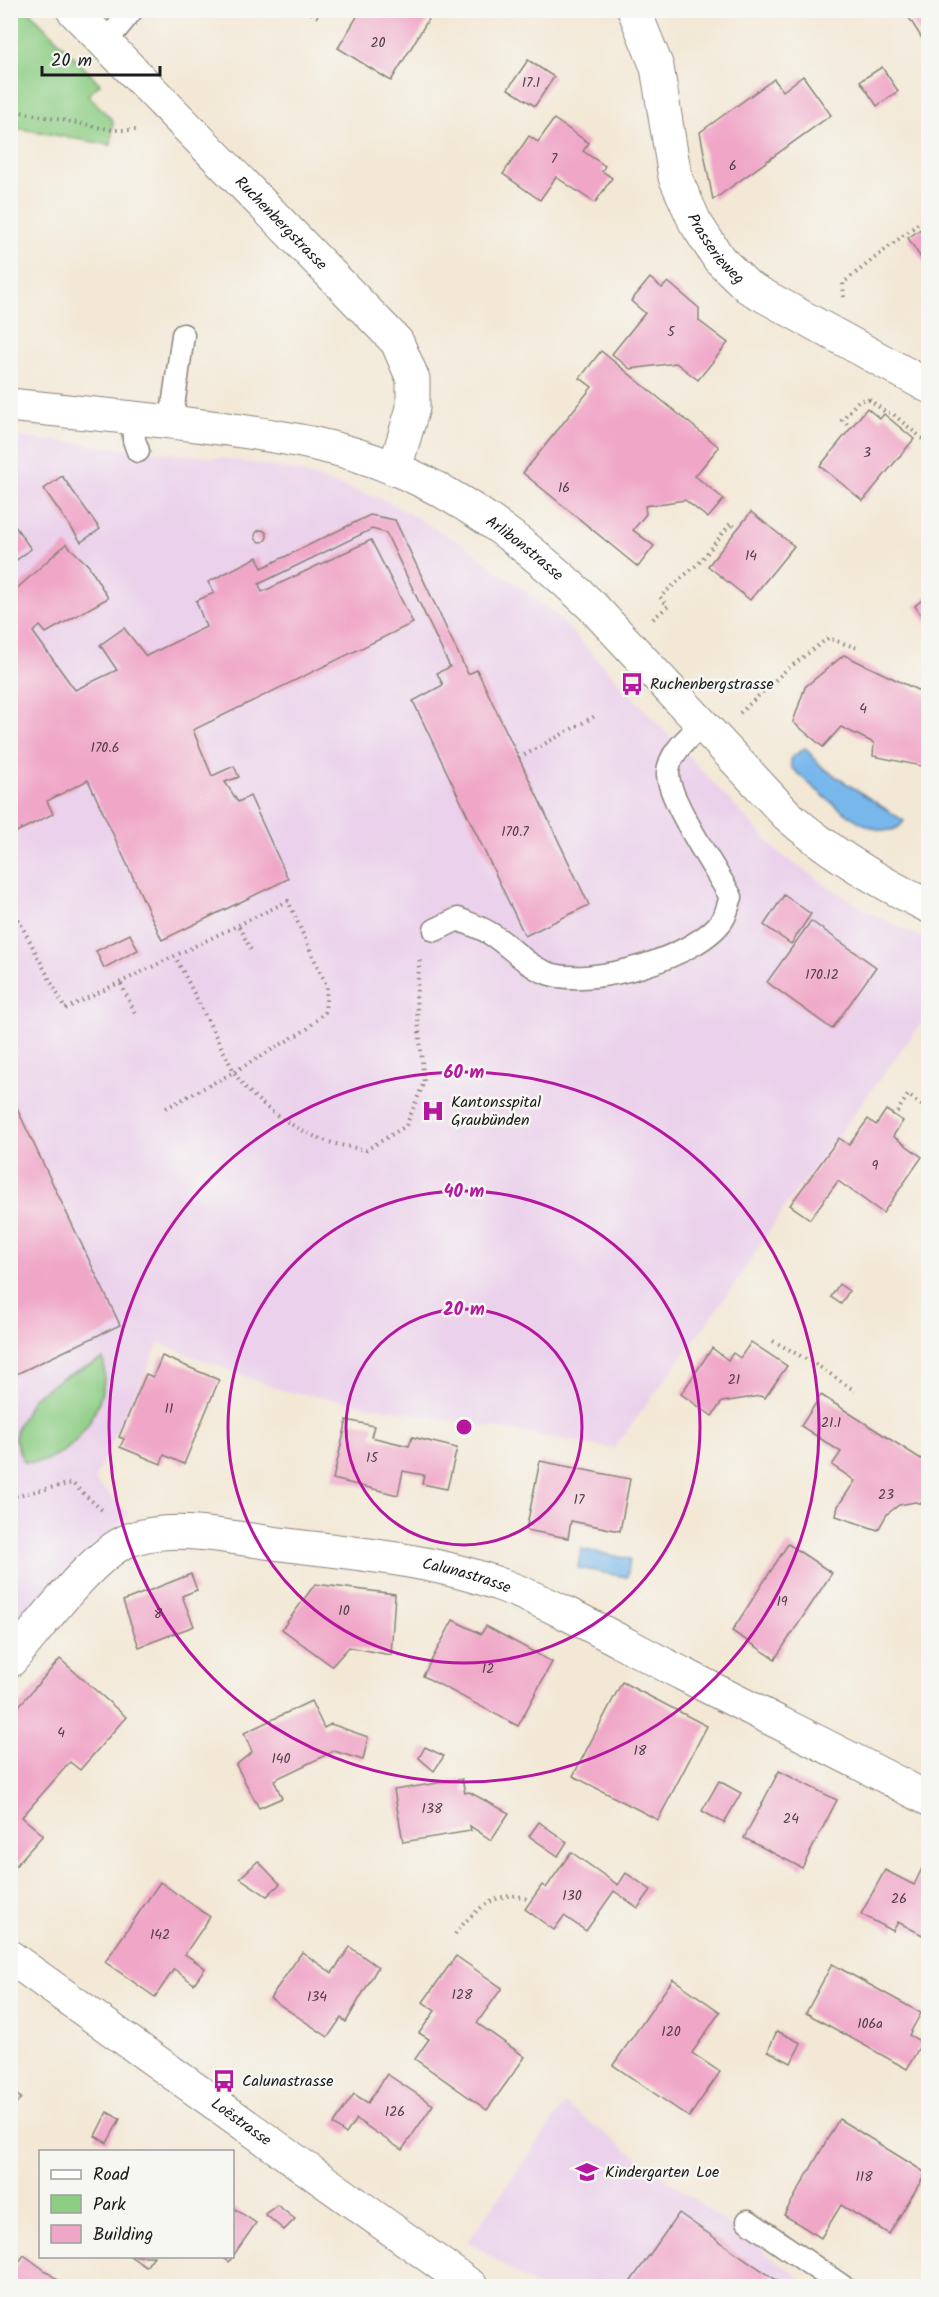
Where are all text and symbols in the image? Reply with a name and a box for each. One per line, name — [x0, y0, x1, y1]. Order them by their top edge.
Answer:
house number: 20 — [370, 32, 386, 54]
scale bar — [42, 39, 160, 77]
text: 20 m — [51, 47, 92, 76]
house number: 17.1 — [522, 72, 540, 94]
house number: 7 — [551, 148, 558, 170]
house number: 6 — [729, 155, 737, 177]
street label: Ruchenbergstrasse — [229, 170, 333, 276]
street label: Prasserieweg — [680, 209, 751, 290]
house number: 5 — [667, 321, 676, 343]
house number: 3 — [863, 442, 871, 464]
house number: 16 — [558, 477, 570, 499]
street label: Arlibonstrasse — [480, 509, 569, 587]
house number: 14 — [745, 545, 757, 567]
bus stop icon: Ruchenbergstrasse — [619, 671, 645, 697]
place label: Ruchenbergstrasse — [650, 672, 774, 697]
house number: 4 — [859, 698, 867, 720]
house number: 170.6 — [91, 737, 119, 759]
house number: 170.7 — [501, 821, 529, 843]
house number: 170.12 — [805, 964, 839, 986]
text: 60 m — [444, 1059, 485, 1088]
place label: Kantonsspital Graubünden — [451, 1090, 541, 1133]
hospital icon: Kantonsspital Graubünden — [420, 1098, 446, 1124]
house number: 9 — [872, 1155, 879, 1177]
text: 40 m — [444, 1178, 485, 1207]
text: 20 m — [443, 1296, 485, 1325]
house number: 21 — [728, 1369, 740, 1391]
house number: 11 — [165, 1398, 173, 1420]
house number: 21.1 — [821, 1412, 841, 1434]
centre of rings — [454, 1417, 474, 1437]
house number: 15 — [366, 1447, 379, 1469]
house number: 23 — [878, 1484, 894, 1506]
house number: 17 — [574, 1489, 585, 1511]
street label: Calunastrasse — [420, 1551, 515, 1600]
house number: 19 — [776, 1591, 788, 1613]
house number: 10 — [338, 1600, 350, 1622]
house number: 8 — [154, 1603, 163, 1625]
house number: 12 — [482, 1658, 494, 1680]
house number: 4 — [57, 1722, 65, 1744]
house number: 18 — [634, 1740, 647, 1762]
house number: 140 — [271, 1748, 291, 1770]
house number: 138 — [422, 1798, 443, 1820]
house number: 24 — [783, 1808, 799, 1830]
house number: 130 — [562, 1885, 582, 1907]
house number: 26 — [891, 1888, 907, 1910]
house number: 142 — [150, 1924, 170, 1946]
house number: 128 — [452, 1984, 473, 2006]
house number: 134 — [307, 1986, 327, 2008]
house number: 106a — [857, 2013, 883, 2035]
house number: 120 — [661, 2021, 681, 2043]
bus stop icon: Calunastrasse — [211, 2068, 237, 2094]
place label: Calunastrasse — [242, 2069, 333, 2094]
street label: Loëstrasse — [206, 2092, 277, 2152]
house number: 126 — [385, 2101, 405, 2123]
legend — [39, 2150, 234, 2258]
school or university icon: Kindergarten Loe — [574, 2159, 600, 2185]
place label: Kindergarten Loe — [605, 2160, 719, 2185]
text: Road — [93, 2161, 130, 2190]
house number: 118 — [855, 2166, 873, 2188]
text: Park — [93, 2191, 126, 2220]
text: Building — [93, 2221, 153, 2250]

